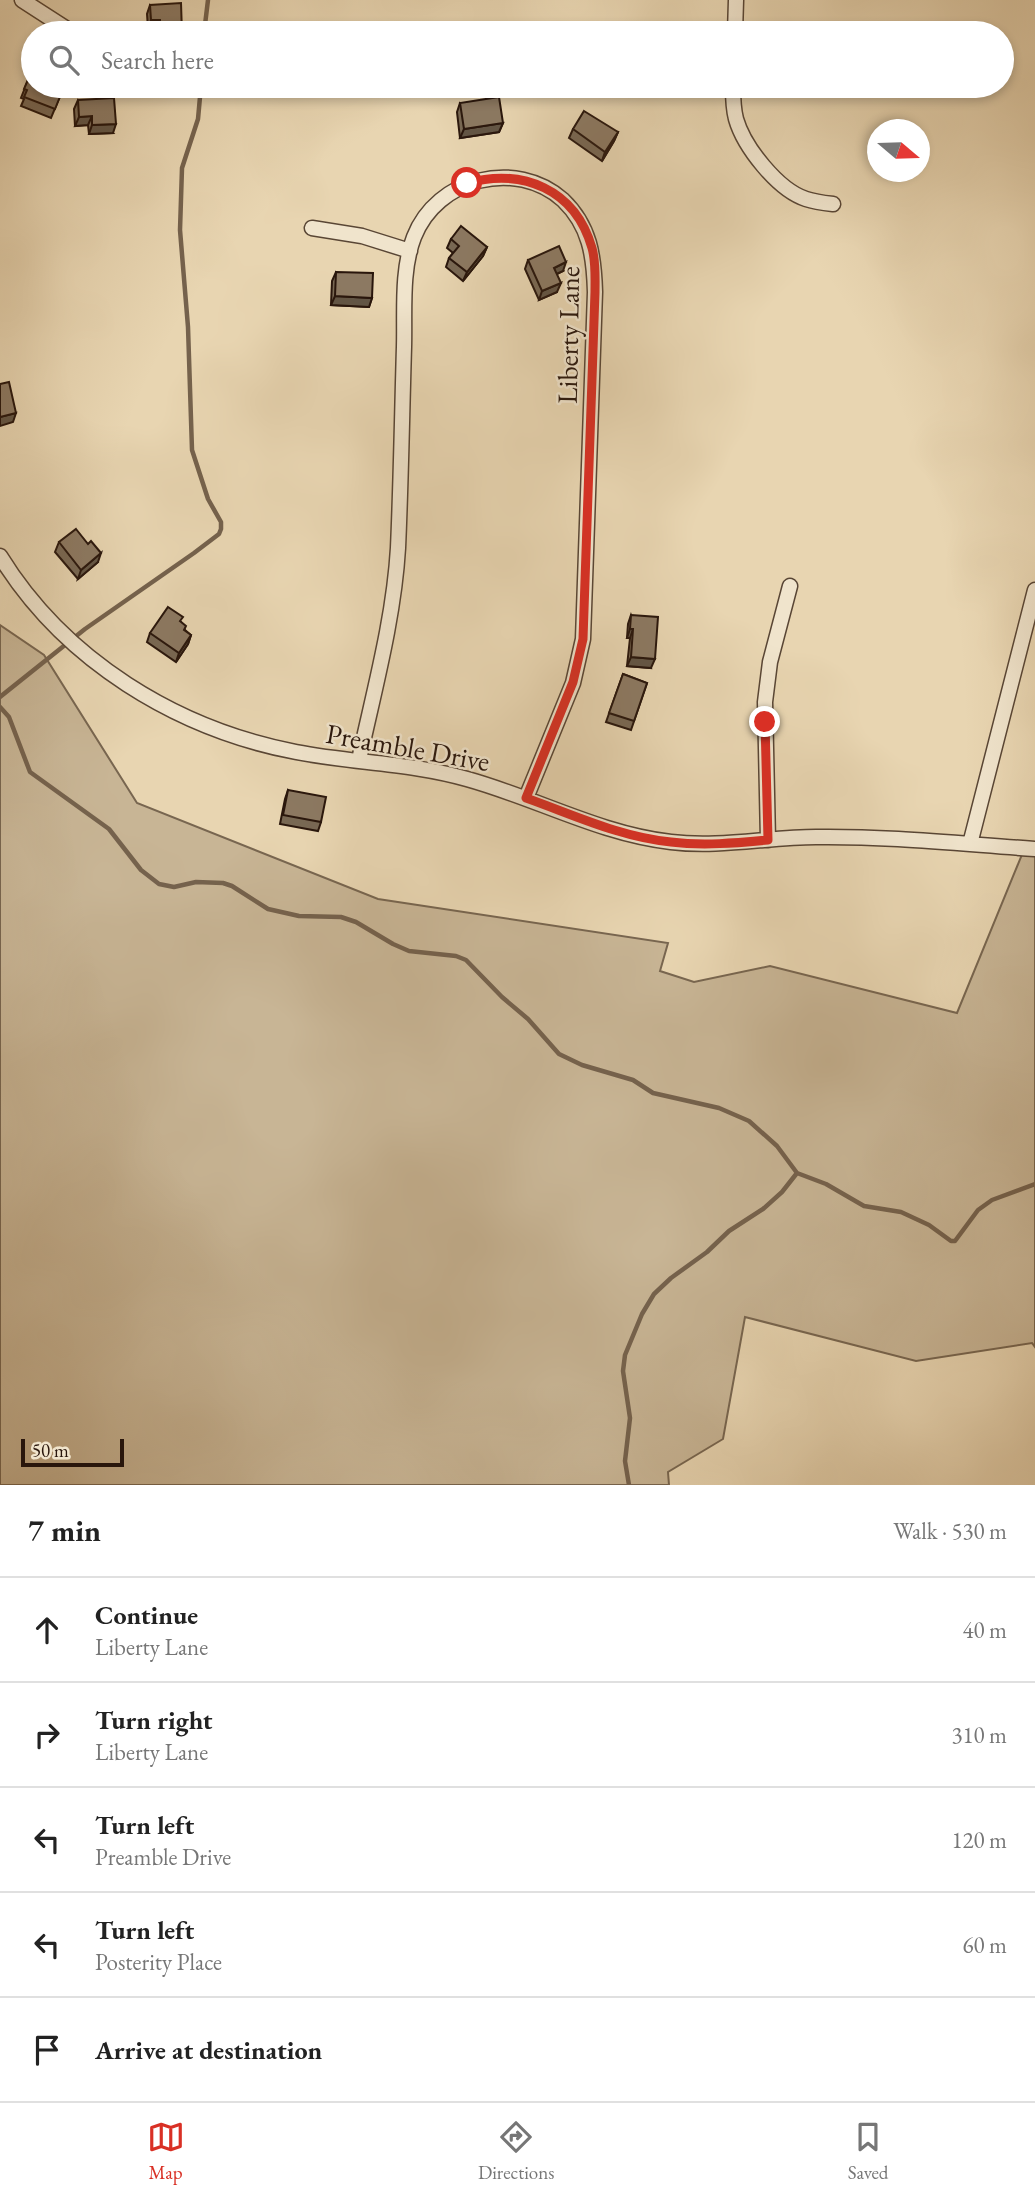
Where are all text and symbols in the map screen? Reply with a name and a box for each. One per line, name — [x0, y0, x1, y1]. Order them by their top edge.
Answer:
search box — [21, 21, 1014, 98]
icon: search — [45, 41, 83, 79]
text: Search here — [101, 43, 214, 77]
north arrow — [867, 119, 930, 182]
route start — [451, 167, 482, 198]
street label: Liberty Lane — [549, 266, 587, 404]
route end — [749, 706, 780, 737]
street label: Preamble Drive — [323, 715, 493, 779]
scale bar — [21, 1436, 124, 1468]
text: 50 m — [32, 1438, 69, 1463]
text: 7 min — [28, 1511, 101, 1550]
text: Walk · 530 m — [893, 1516, 1007, 1546]
text: Continue — [95, 1598, 198, 1632]
icon: ahead — [28, 1611, 66, 1649]
text: 40 m — [962, 1615, 1007, 1645]
text: Liberty Lane — [95, 1632, 208, 1662]
text: Turn right — [95, 1703, 213, 1737]
icon: right — [28, 1716, 66, 1754]
text: 310 m — [951, 1720, 1007, 1750]
text: Liberty Lane — [95, 1737, 208, 1767]
text: Turn left — [95, 1808, 194, 1842]
icon: left — [28, 1821, 66, 1859]
text: 120 m — [951, 1825, 1007, 1855]
text: Preamble Drive — [95, 1842, 231, 1872]
text: Turn left — [95, 1913, 194, 1947]
icon: left — [28, 1926, 66, 1964]
text: 60 m — [962, 1930, 1007, 1960]
text: Posterity Place — [95, 1947, 222, 1977]
icon: arrive — [28, 2031, 66, 2069]
text: Arrive at destination — [95, 2033, 322, 2067]
tab: Map — [147, 2118, 185, 2185]
tab: Directions — [478, 2118, 554, 2185]
tab: Saved — [848, 2118, 888, 2185]

